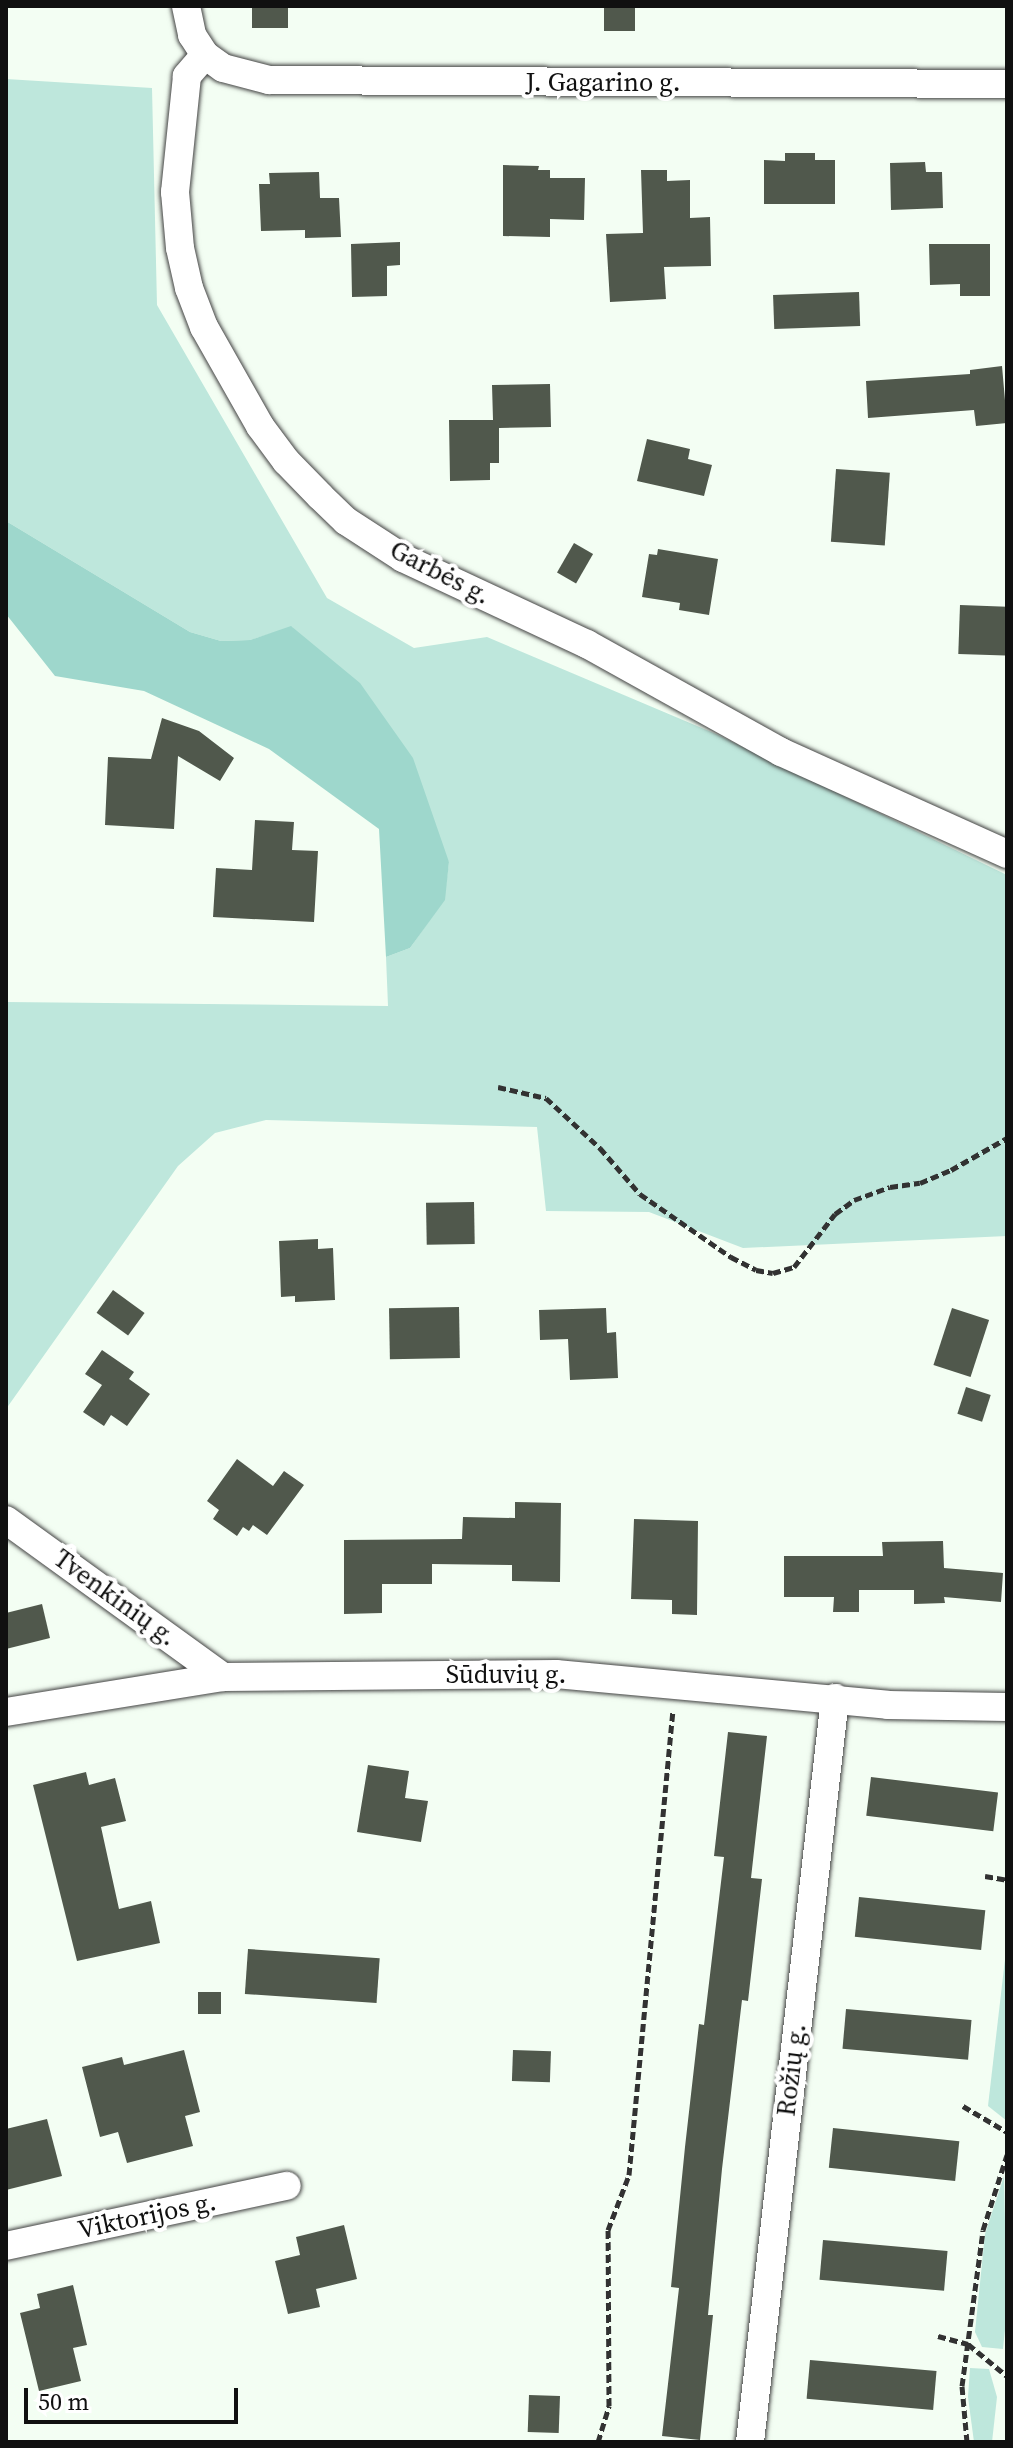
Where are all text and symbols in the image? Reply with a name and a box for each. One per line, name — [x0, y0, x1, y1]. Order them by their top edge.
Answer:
street label: J. Gagarino g. — [525, 67, 681, 99]
street label: Garbės g. — [385, 534, 495, 612]
street label: Tvenkinių g. — [47, 1543, 183, 1653]
street label: Sūduvių g. — [446, 1659, 566, 1691]
street label: Rožių g. — [771, 2022, 813, 2118]
street label: Viktorijos g. — [75, 2186, 219, 2246]
scale bar — [28, 2372, 242, 2422]
text: 50 m — [38, 2385, 89, 2418]

